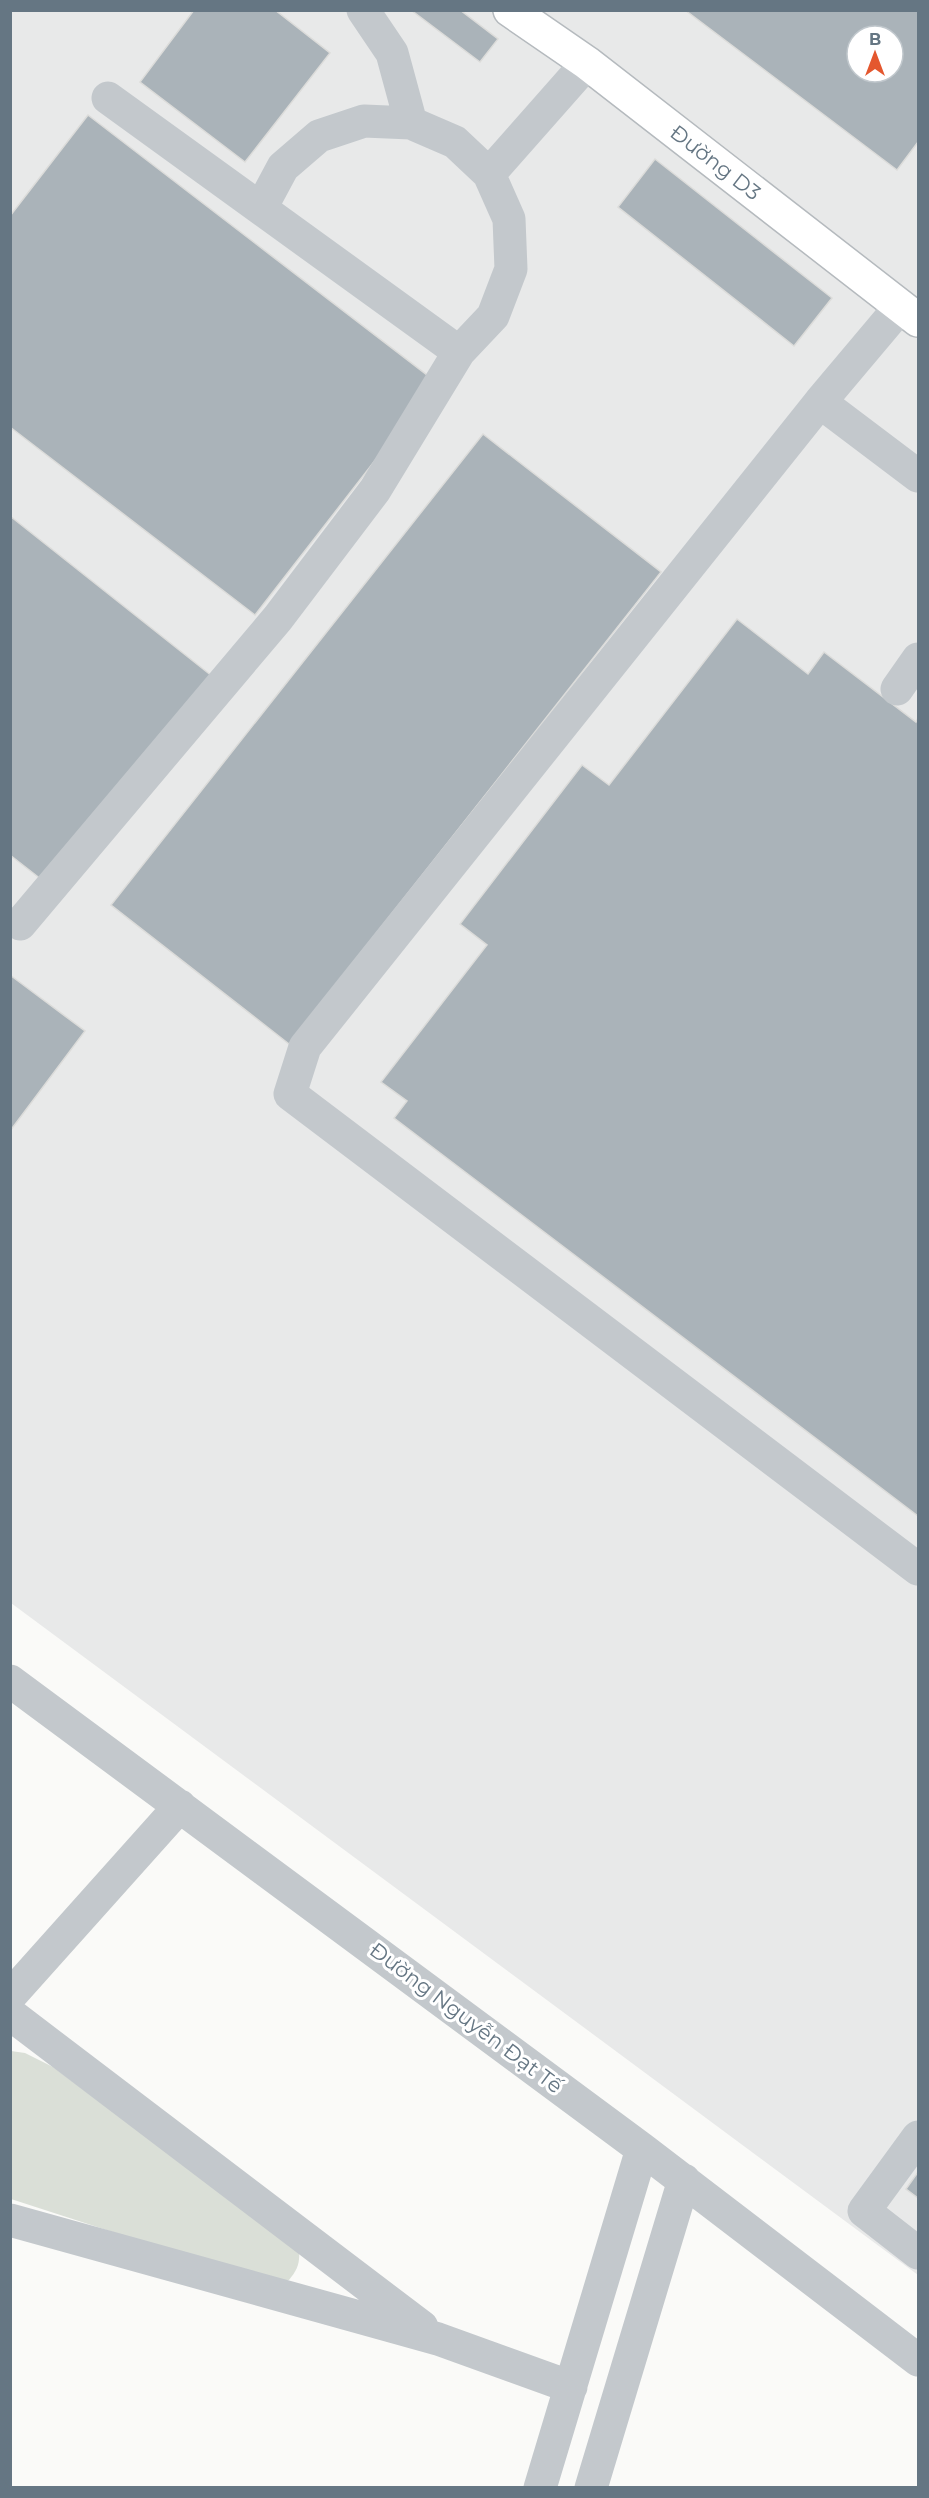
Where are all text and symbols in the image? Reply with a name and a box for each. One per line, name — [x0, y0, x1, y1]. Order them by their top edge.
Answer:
north arrow — [845, 24, 905, 84]
text: B — [869, 30, 881, 49]
street label: Đường D3 — [666, 119, 766, 205]
street label: Đường Nguyễn Đạt Tế — [365, 1937, 568, 2098]

